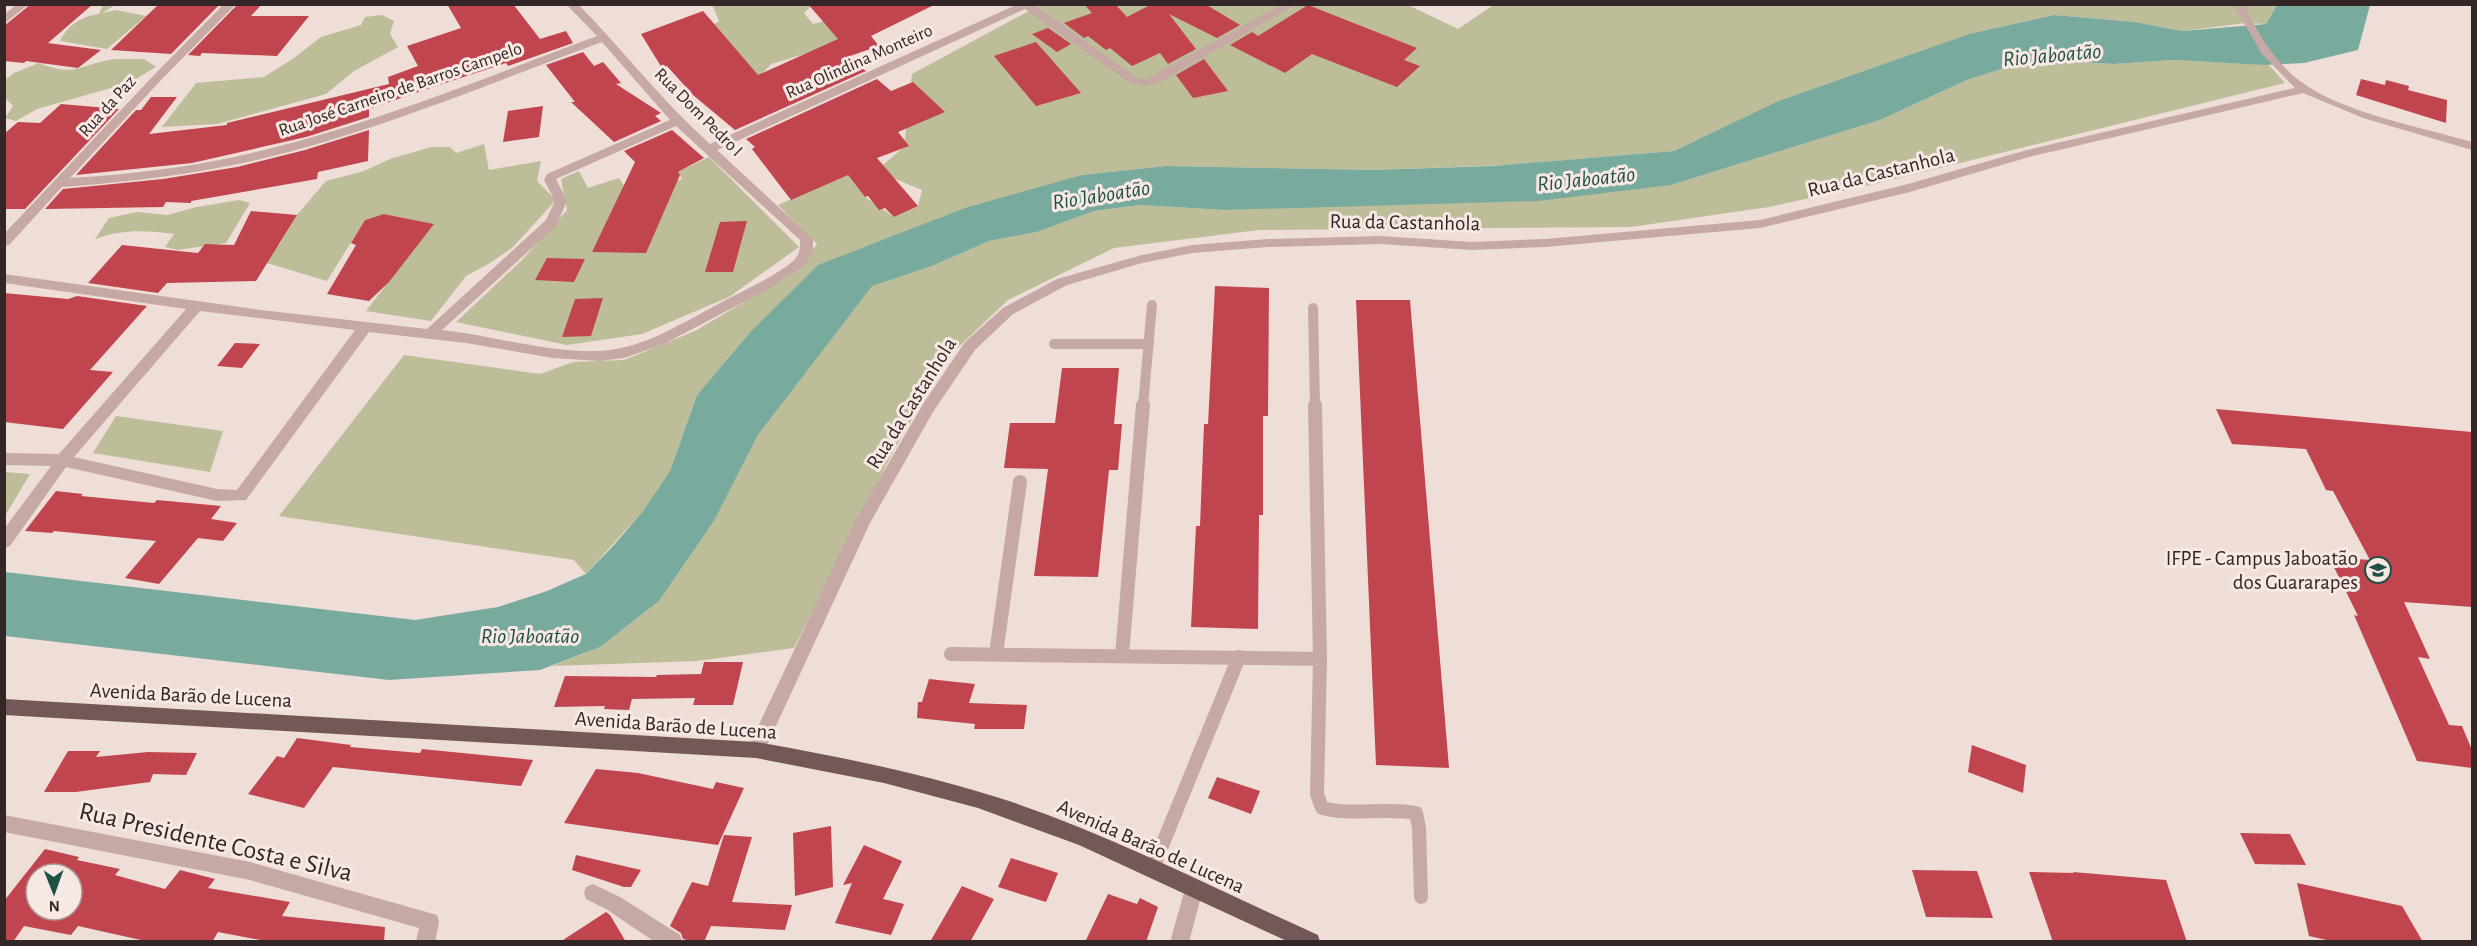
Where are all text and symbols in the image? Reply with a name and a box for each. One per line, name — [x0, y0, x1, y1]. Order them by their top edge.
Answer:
street label: Rua Olindina Monteiro — [783, 21, 936, 102]
street label: Rua José Carneiro de Barros Campelo — [276, 40, 524, 140]
water label: Rio Jaboatão — [2002, 40, 2102, 70]
street label: Rua Dom Pedro I — [651, 65, 746, 160]
street label: Rua da Paz — [76, 73, 140, 141]
street label: Rua da Castanhola — [1805, 144, 1957, 201]
water label: Rio Jaboatão — [1536, 163, 1636, 195]
water label: Rio Jaboatão — [1051, 176, 1152, 214]
street label: Rua da Castanhola — [1329, 211, 1481, 234]
street label: Rua da Castanhola — [863, 334, 960, 473]
place label: IFPE - Campus Jaboatão dos Guararapes — [2166, 548, 2358, 593]
school or university icon: IFPE - Campus Jaboatão dos Guararapes — [2363, 555, 2393, 585]
water label: Rio Jaboatão — [481, 625, 579, 647]
street label: Avenida Barão de Lucena — [89, 680, 293, 711]
street label: Avenida Barão de Lucena — [574, 708, 778, 743]
street label: Avenida Barão de Lucena — [1054, 796, 1248, 897]
street label: Rua Presidente Costa e Silva — [77, 798, 355, 886]
north arrow — [24, 862, 84, 922]
text: N — [49, 898, 60, 914]

